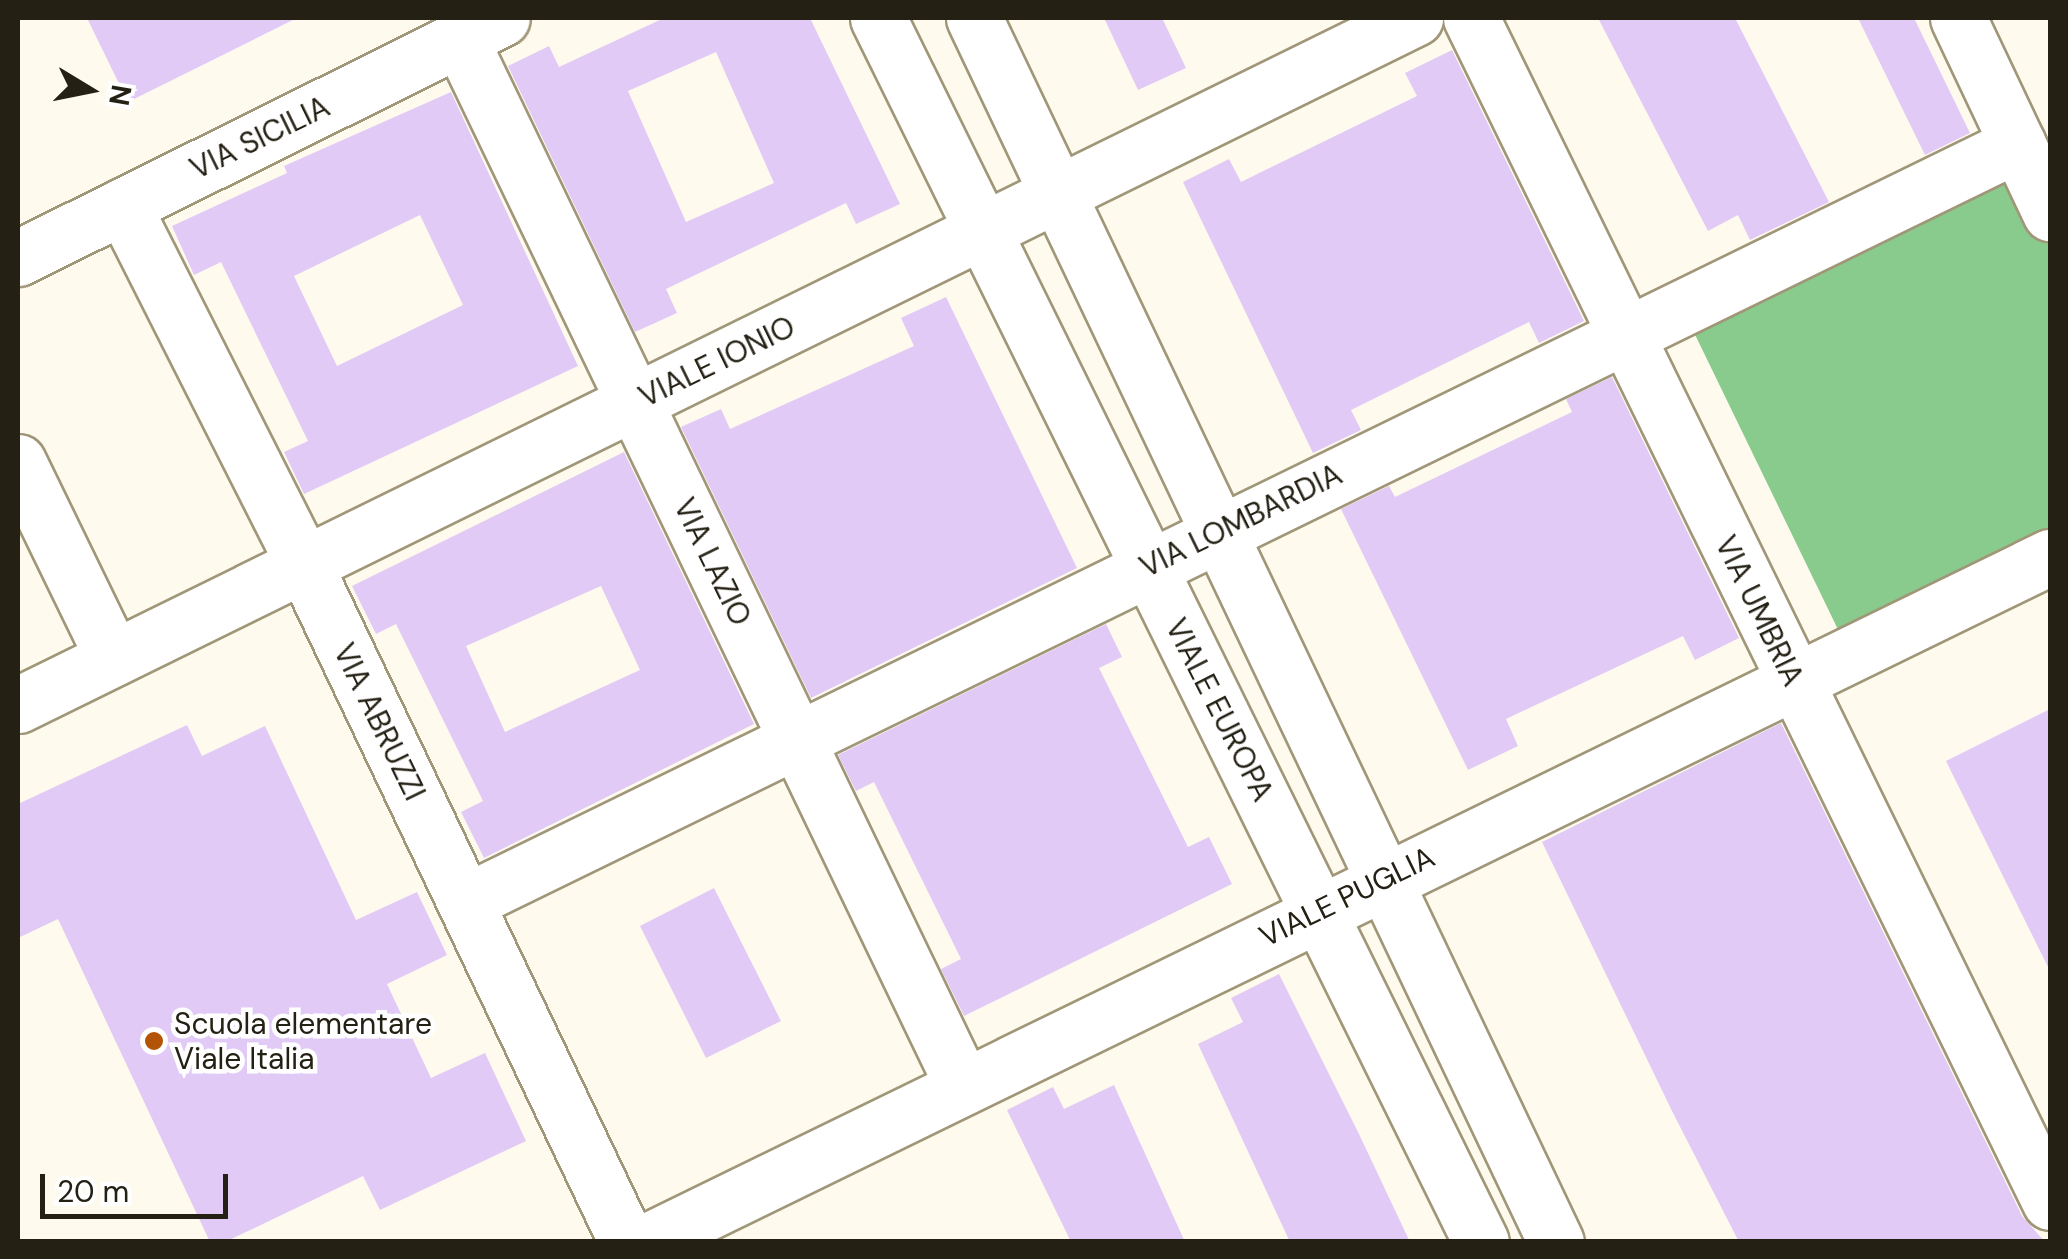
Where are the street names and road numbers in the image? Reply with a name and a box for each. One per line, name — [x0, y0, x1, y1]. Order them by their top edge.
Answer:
street label: VIA SICILIA — [184, 89, 336, 187]
street label: VIALE IONIO — [633, 309, 801, 415]
street label: VIA LOMBARDIA — [1134, 457, 1348, 585]
street label: VIA LAZIO — [666, 492, 758, 632]
street label: VIA UMBRIA — [1707, 530, 1811, 692]
street label: VIALE EUROPA — [1158, 613, 1280, 807]
street label: VIA ABRUZZI — [326, 638, 432, 806]
street label: VIALE PUGLIA — [1254, 839, 1440, 955]

